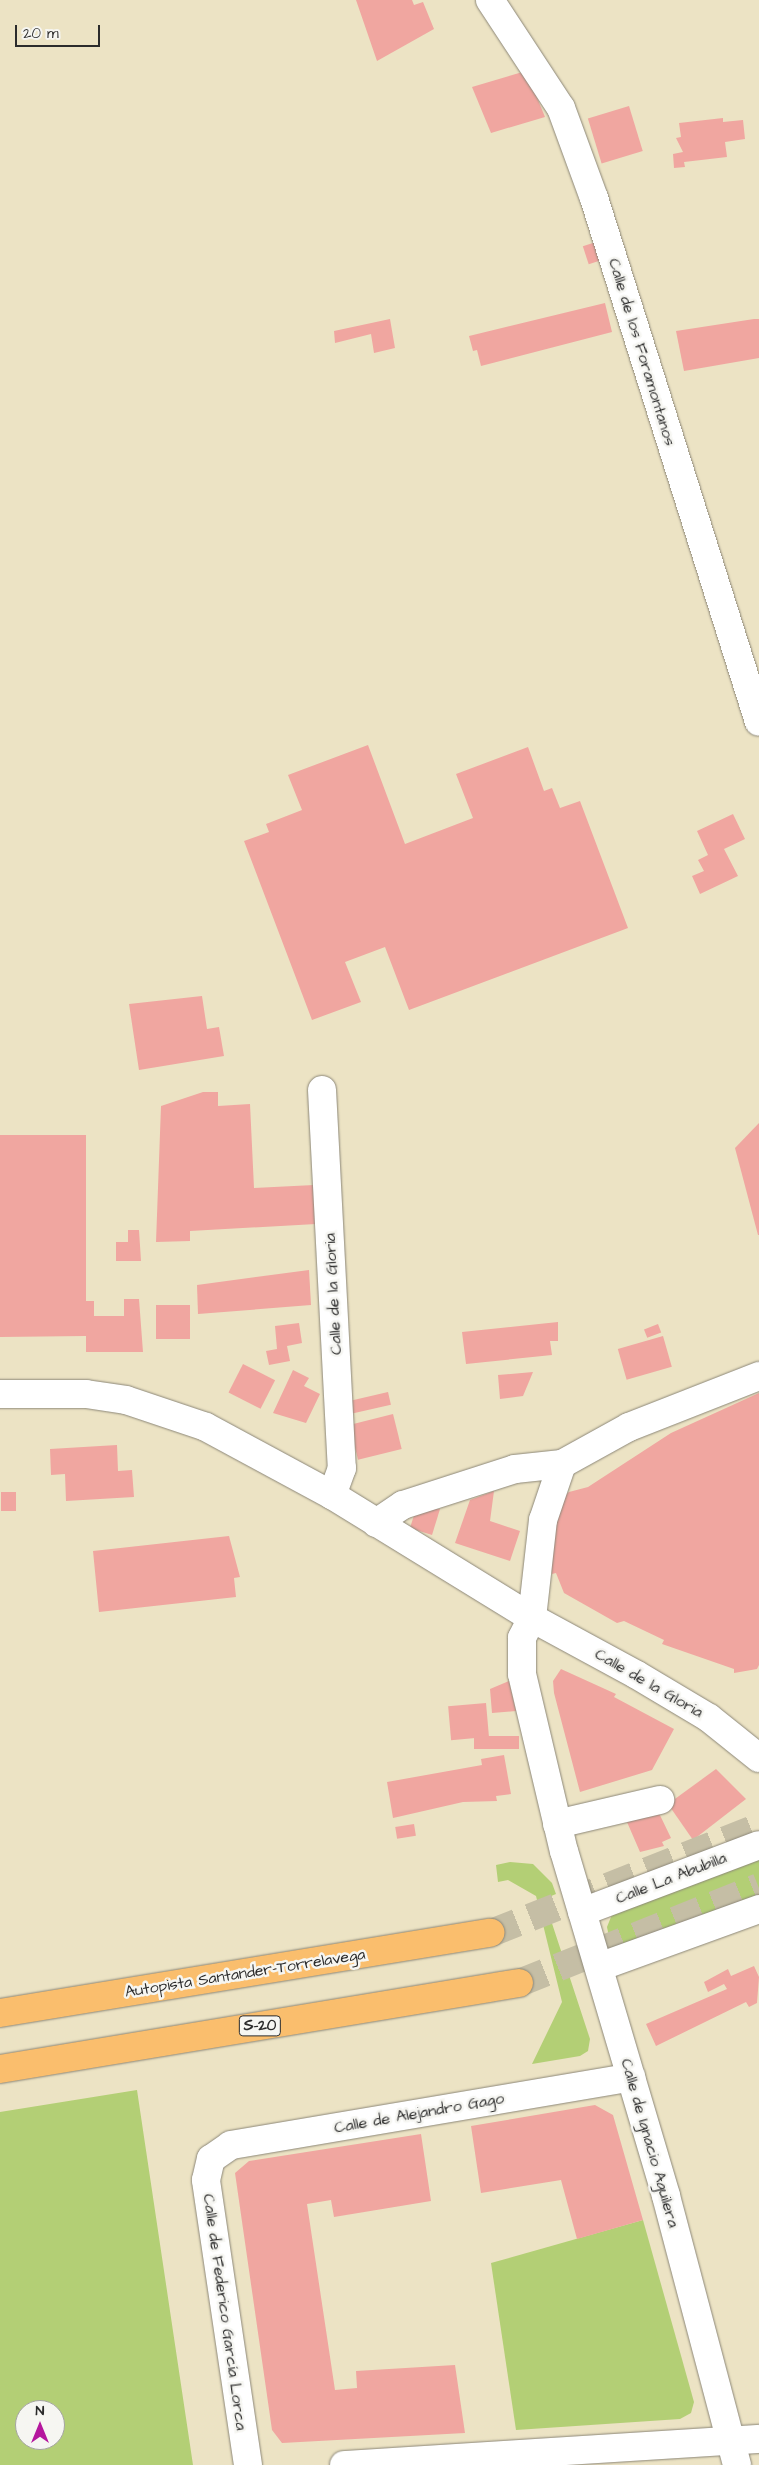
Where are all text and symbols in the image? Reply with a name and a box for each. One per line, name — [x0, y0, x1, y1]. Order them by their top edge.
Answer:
scale bar — [18, 15, 102, 47]
text: 20 m — [23, 23, 59, 44]
street label: Calle de los Foramontanos — [604, 256, 680, 448]
street label: Calle de la Gloria — [320, 1233, 346, 1355]
street label: Calle de la Gloria — [591, 1644, 707, 1722]
street label: Calle La Abubilla — [613, 1848, 729, 1908]
street label: Autopista Santander-Torrelavega — [123, 1944, 367, 2002]
road number: S-20 — [239, 2014, 281, 2038]
street label: Calle de Ignacio Aguilera — [617, 2056, 683, 2230]
street label: Calle de Alejandro Gago — [333, 2089, 505, 2137]
street label: Calle de Federico García Lorca — [199, 2193, 251, 2431]
north arrow — [15, 2400, 65, 2450]
text: N — [36, 2401, 44, 2421]

